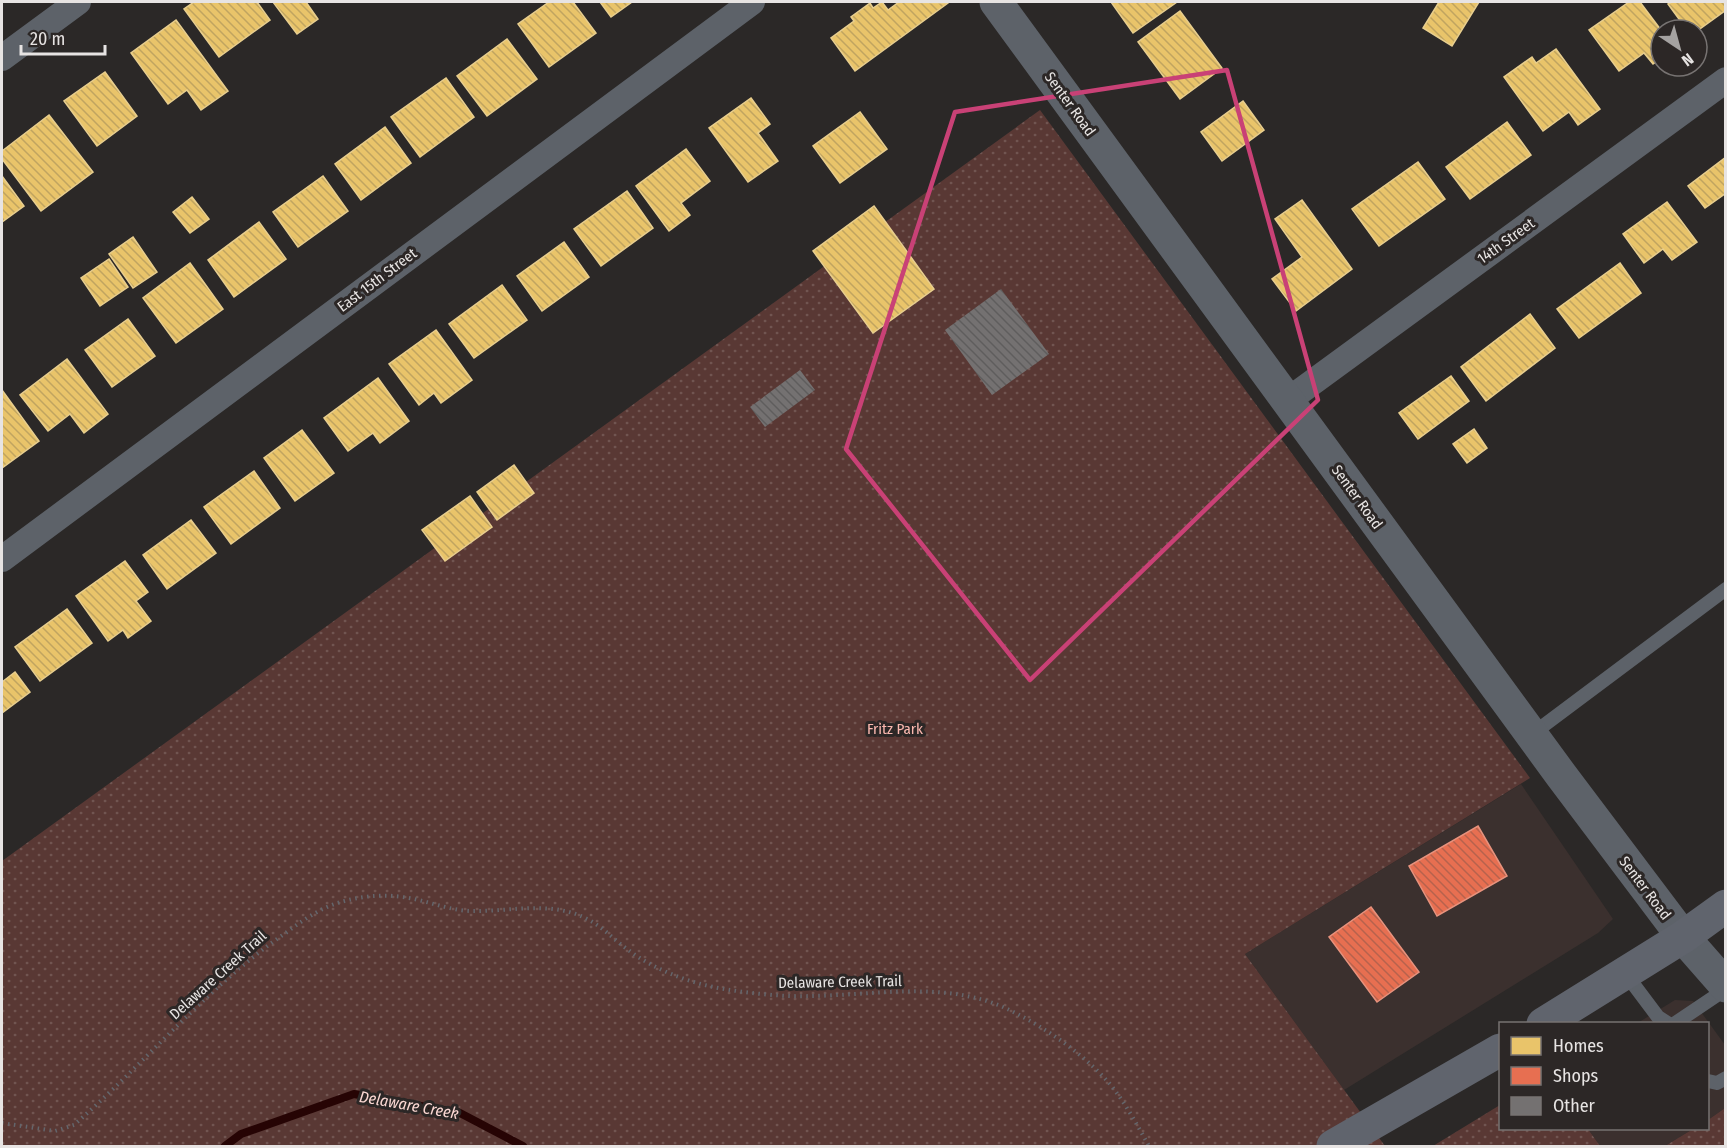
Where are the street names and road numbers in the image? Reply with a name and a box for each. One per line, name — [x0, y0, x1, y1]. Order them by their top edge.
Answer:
street label: Senter Road — [1041, 68, 1099, 140]
street label: 14th Street — [1474, 214, 1538, 268]
street label: East 15th Street — [334, 244, 420, 316]
street label: Senter Road — [1328, 461, 1386, 533]
street label: Senter Road — [1615, 853, 1675, 923]
street label: Delaware Creek Trail — [166, 927, 270, 1023]
street label: Delaware Creek Trail — [778, 972, 902, 992]

